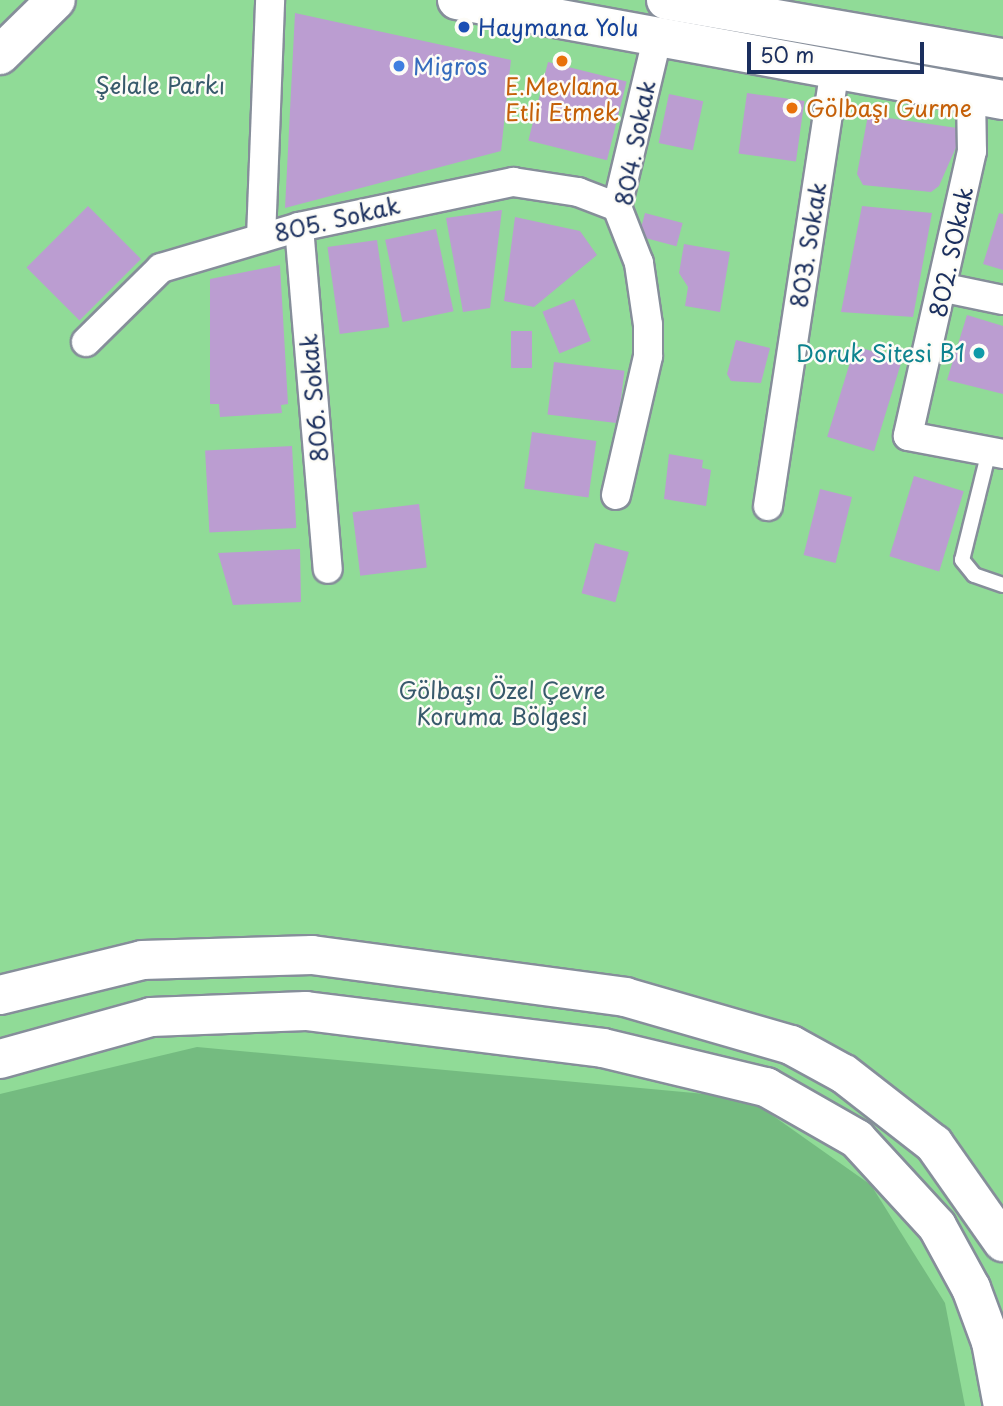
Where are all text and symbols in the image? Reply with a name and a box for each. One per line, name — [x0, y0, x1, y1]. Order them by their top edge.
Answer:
place label: Haymana Yolu — [478, 13, 638, 41]
marker: Haymana Yolu — [456, 19, 472, 35]
scale bar — [751, 28, 928, 72]
text: 50 m — [760, 38, 814, 70]
place label: Migros — [413, 52, 488, 80]
marker: E.Mevlana Etli Etmek — [554, 53, 570, 69]
marker: Migros — [391, 58, 407, 74]
park label: Şelale Parkı — [94, 71, 226, 99]
place label: E.Mevlana Etli Etmek — [505, 72, 619, 126]
street label: 804. Sokak — [609, 77, 661, 209]
place label: Gölbaşı Gurme — [806, 94, 972, 122]
marker: Gölbaşı Gurme — [784, 100, 800, 116]
street label: 803. Sokak — [784, 180, 832, 310]
street label: 802. SOkak — [924, 184, 978, 320]
street label: 805. Sokak — [271, 191, 403, 247]
street label: 806. Sokak — [295, 332, 333, 464]
place label: Doruk Sitesi B1 — [796, 339, 965, 367]
marker: Doruk Sitesi B1 — [971, 345, 987, 361]
park label: Gölbaşı Özel Çevre Koruma Bölgesi — [398, 676, 606, 730]

